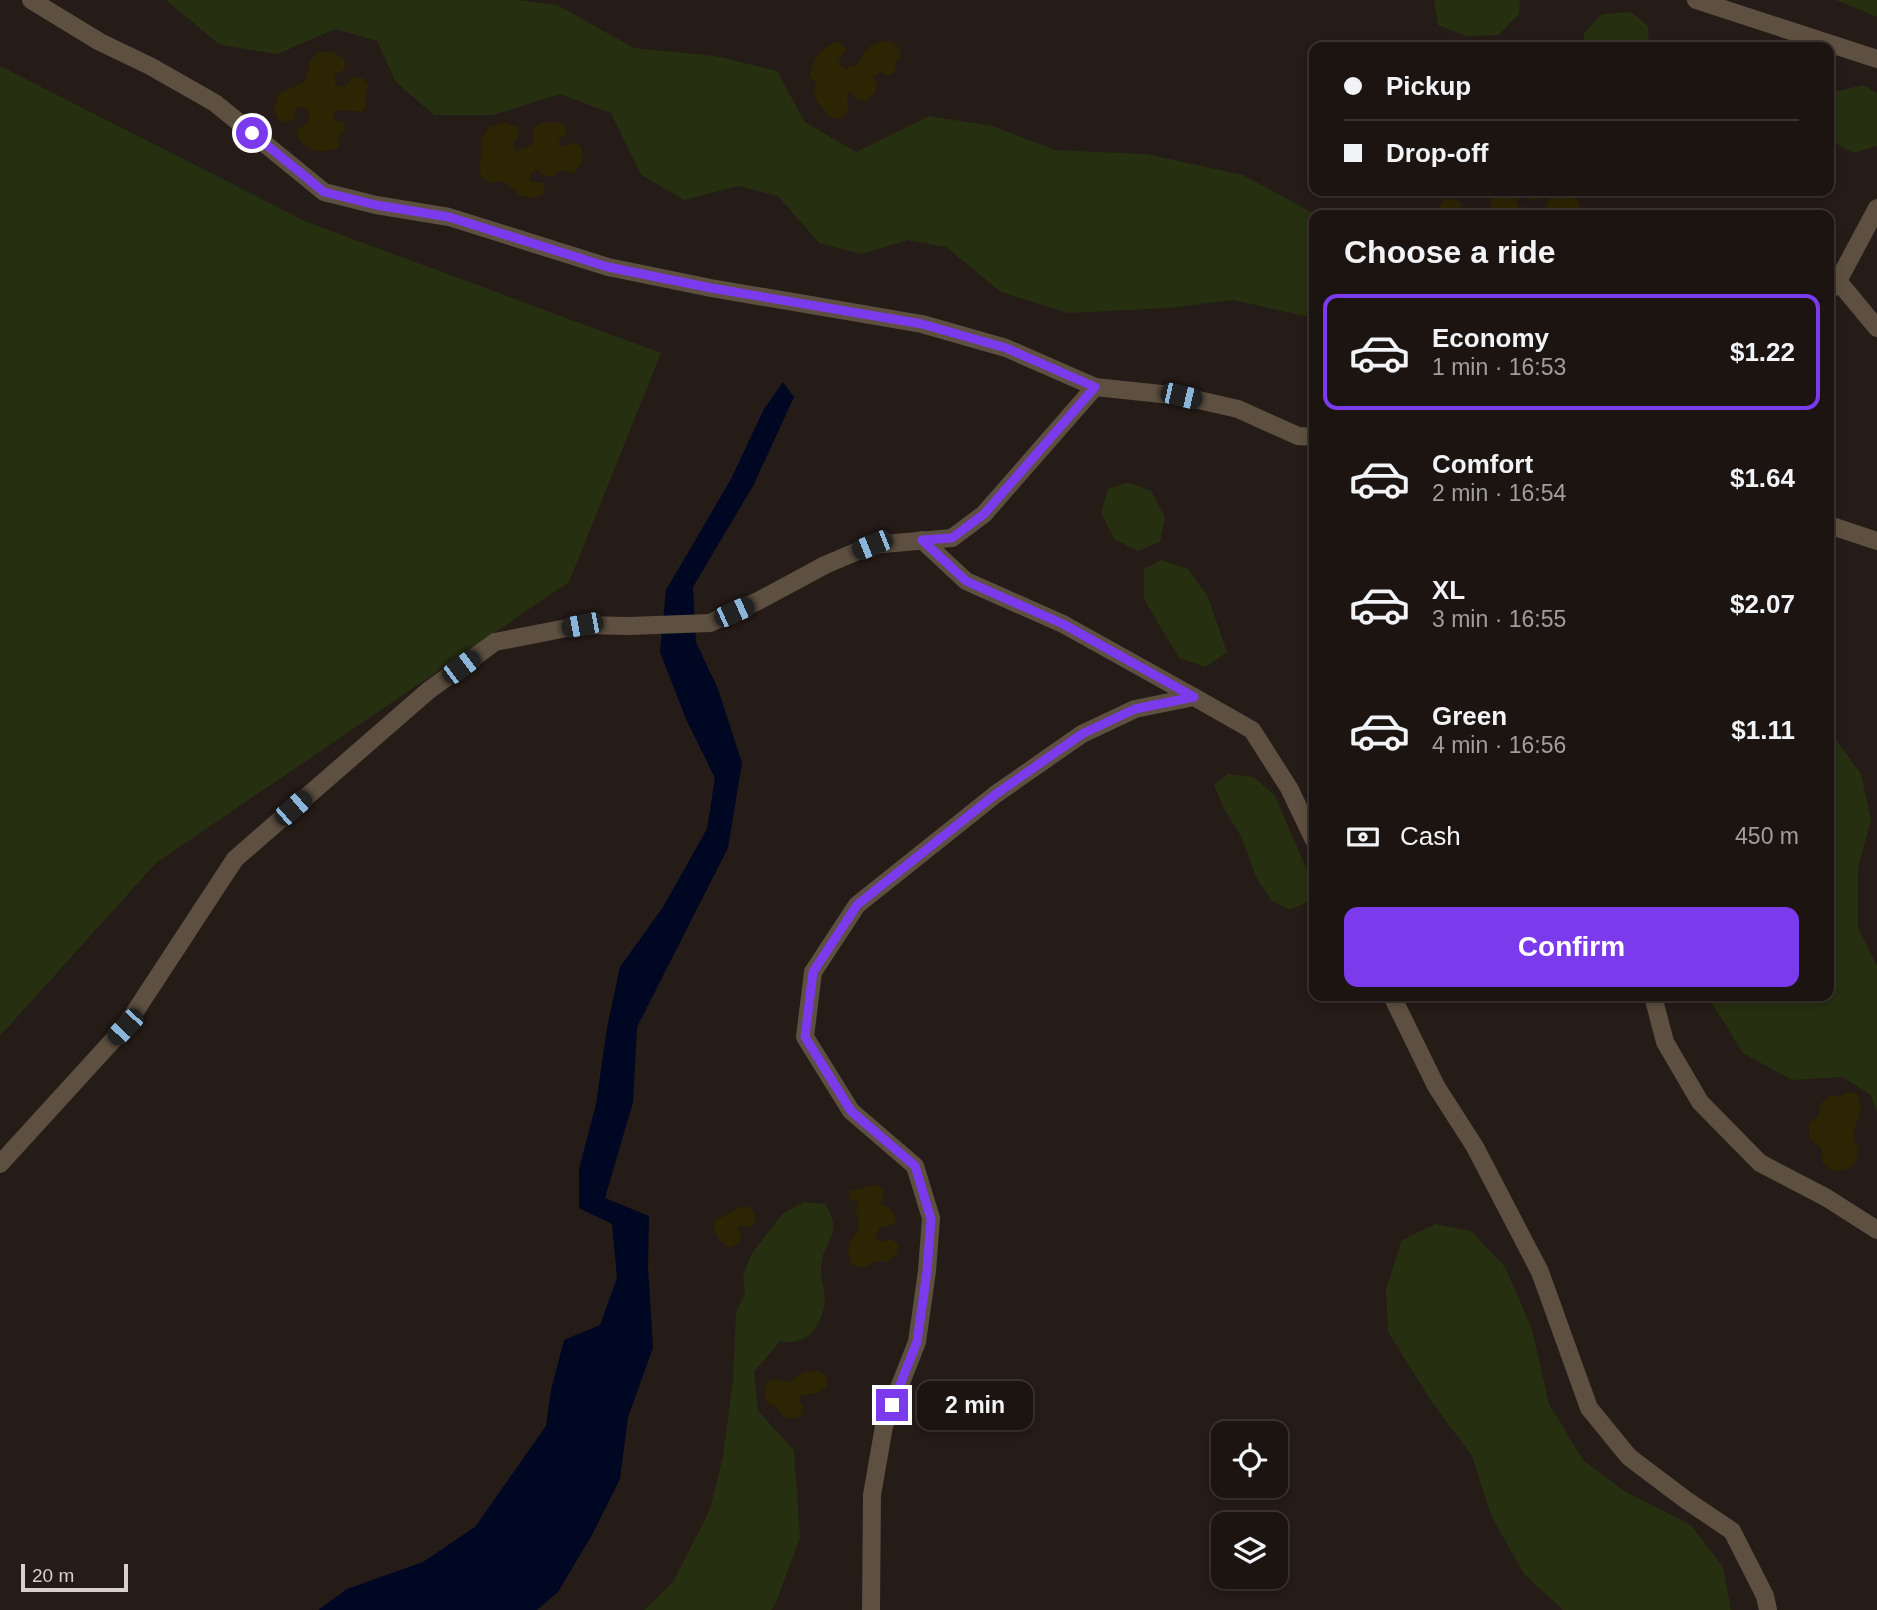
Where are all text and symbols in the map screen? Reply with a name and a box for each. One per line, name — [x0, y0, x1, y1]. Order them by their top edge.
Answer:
text: Pickup — [1386, 71, 1471, 101]
route start — [236, 117, 268, 149]
text: Drop-off — [1386, 138, 1489, 168]
text: Choose a ride — [1344, 234, 1556, 270]
icon: car — [1348, 321, 1411, 384]
text: Economy — [1432, 323, 1549, 353]
text: $1.22 — [1730, 337, 1795, 367]
text: 1 min · 16:53 — [1432, 354, 1566, 380]
car — [1159, 381, 1204, 411]
icon: car — [1348, 447, 1411, 510]
text: Comfort — [1432, 449, 1533, 479]
text: $1.64 — [1730, 463, 1795, 493]
text: 2 min · 16:54 — [1432, 480, 1566, 506]
car — [849, 527, 896, 563]
icon: car — [1348, 573, 1411, 636]
text: XL — [1432, 575, 1465, 605]
text: $2.07 — [1730, 589, 1795, 619]
car — [711, 594, 758, 630]
text: 3 min · 16:55 — [1432, 606, 1566, 632]
car — [560, 611, 605, 639]
car — [438, 646, 485, 688]
icon: car — [1348, 699, 1411, 762]
text: Green — [1432, 701, 1507, 731]
text: $1.11 — [1731, 715, 1795, 745]
text: 4 min · 16:56 — [1432, 732, 1566, 758]
car — [271, 786, 316, 830]
icon: cash — [1344, 818, 1382, 856]
text: Cash — [1400, 821, 1461, 851]
text: 450 m — [1735, 823, 1799, 849]
button: Confirm — [1344, 907, 1799, 987]
car — [103, 1004, 148, 1050]
callout: 2 min — [917, 1380, 1032, 1430]
route end — [876, 1389, 908, 1421]
text: 2 min — [945, 1392, 1005, 1418]
map controls — [1211, 1421, 1288, 1589]
button: locate — [1211, 1421, 1288, 1498]
button: layers — [1211, 1512, 1288, 1589]
scale bar — [21, 1561, 128, 1593]
text: 20 m — [32, 1565, 74, 1586]

